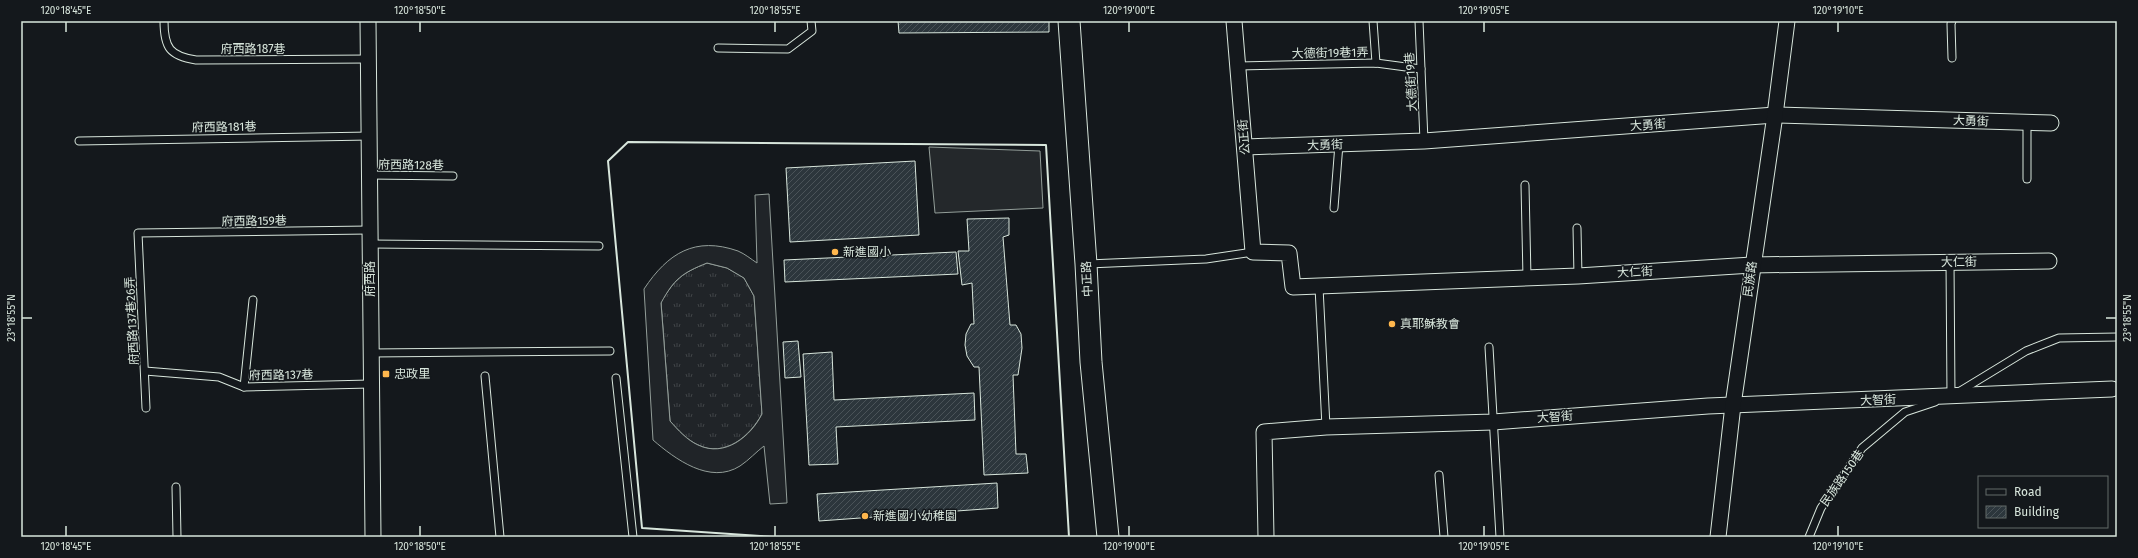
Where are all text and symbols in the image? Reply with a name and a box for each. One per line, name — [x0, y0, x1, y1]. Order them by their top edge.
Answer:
text: 120°18'45"E — [41, 5, 91, 17]
text: 120°18'50"E — [394, 5, 446, 17]
text: 120°18'55"E — [750, 5, 800, 17]
text: 120°19'00"E — [1103, 5, 1155, 17]
text: 120°19'05"E — [1458, 5, 1510, 17]
text: 120°19'10"E — [1812, 5, 1864, 17]
street label: 府西路187巷 — [221, 42, 285, 56]
street label: 大德街19巷1弄 — [1292, 45, 1368, 61]
street label: 大德街19巷 — [1402, 52, 1420, 112]
street label: 大勇街 — [1953, 113, 1989, 129]
street label: 大勇街 — [1630, 117, 1666, 133]
street label: 公正街 — [1235, 118, 1253, 156]
street label: 府西路181巷 — [192, 119, 256, 135]
street label: 大勇街 — [1307, 137, 1343, 153]
street label: 府西路128巷 — [378, 157, 444, 173]
street label: 府西路159巷 — [221, 213, 287, 229]
place label: 新進國小 — [843, 245, 891, 259]
marker: 新進國小 — [830, 247, 840, 257]
street label: 大仁街 — [1941, 255, 1977, 269]
street label: 民族路 — [1741, 260, 1759, 298]
street label: 府西路 — [363, 261, 377, 297]
street label: 中正路 — [1079, 261, 1095, 297]
street label: 大仁街 — [1617, 264, 1653, 280]
street label: 府西路137巷26弄 — [123, 276, 141, 366]
text: 23°18'55"N — [6, 294, 18, 342]
text: 23°18'55"N — [2122, 294, 2134, 342]
place label: 真耶穌教會 — [1400, 317, 1460, 331]
marker: 真耶穌教會 — [1387, 319, 1397, 329]
street label: 府西路137巷 — [249, 367, 313, 383]
place label: 忠政里 — [394, 367, 430, 381]
marker: 忠政里 — [381, 369, 391, 379]
street label: 大智街 — [1860, 392, 1896, 408]
street label: 大智街 — [1537, 409, 1573, 425]
street label: 民族路150巷 — [1817, 447, 1867, 509]
legend — [1978, 476, 2108, 528]
text: Road — [2014, 485, 2042, 499]
text: Building — [2014, 505, 2060, 519]
place label: 新進國小幼稚園 — [873, 509, 957, 523]
marker: 新進國小幼稚園 — [860, 511, 870, 521]
text: 120°18'45"E — [41, 541, 91, 553]
text: 120°18'50"E — [394, 541, 446, 553]
text: 120°18'55"E — [750, 541, 800, 553]
text: 120°19'00"E — [1103, 541, 1155, 553]
text: 120°19'05"E — [1458, 541, 1510, 553]
text: 120°19'10"E — [1812, 541, 1864, 553]

